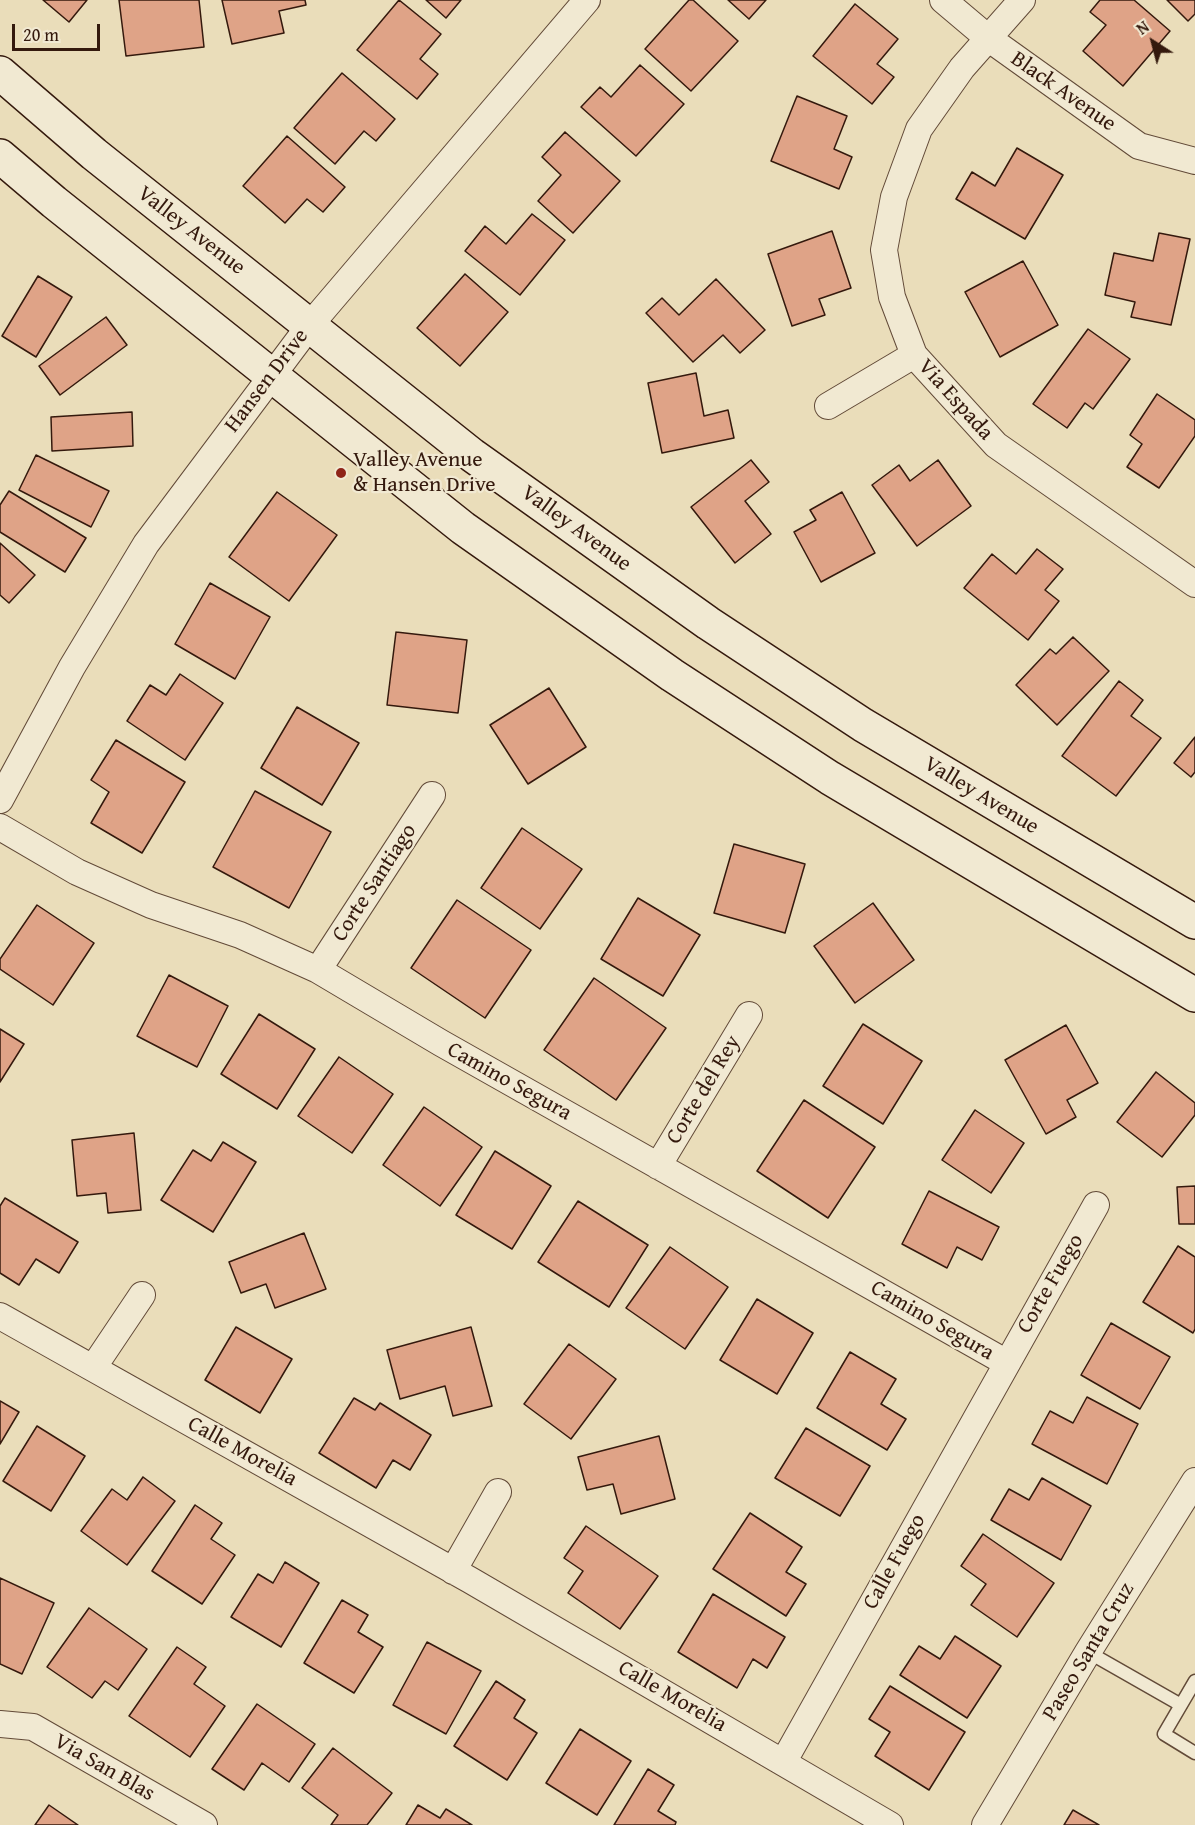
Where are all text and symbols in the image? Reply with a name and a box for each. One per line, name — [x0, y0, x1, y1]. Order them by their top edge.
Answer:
scale bar — [15, 12, 104, 50]
north arrow — [1123, 12, 1183, 72]
text: N — [1131, 15, 1154, 40]
text: 20 m — [23, 21, 59, 48]
street label: Black Avenue — [1005, 46, 1121, 138]
street label: Valley Avenue — [132, 181, 250, 281]
street label: Hansen Drive — [219, 324, 315, 438]
street label: Via Espada — [912, 354, 998, 446]
place label: Valley Avenue & Hansen Drive — [353, 447, 496, 499]
marker: Valley Avenue & Hansen Drive — [334, 466, 348, 480]
street label: Valley Avenue — [516, 480, 636, 578]
street label: Valley Avenue — [919, 751, 1043, 841]
street label: Corte Santiago — [327, 819, 423, 947]
street label: Corte del Rey — [661, 1031, 747, 1149]
street label: Camino Segura — [442, 1037, 576, 1127]
street label: Corte Fuego — [1012, 1230, 1090, 1338]
street label: Camino Segura — [866, 1275, 998, 1367]
street label: Calle Morelia — [183, 1411, 301, 1493]
street label: Calle Fuego — [858, 1510, 932, 1614]
street label: Paseo Santa Cruz — [1037, 1578, 1141, 1726]
street label: Calle Morelia — [613, 1655, 731, 1739]
street label: Via San Blas — [49, 1729, 159, 1807]

